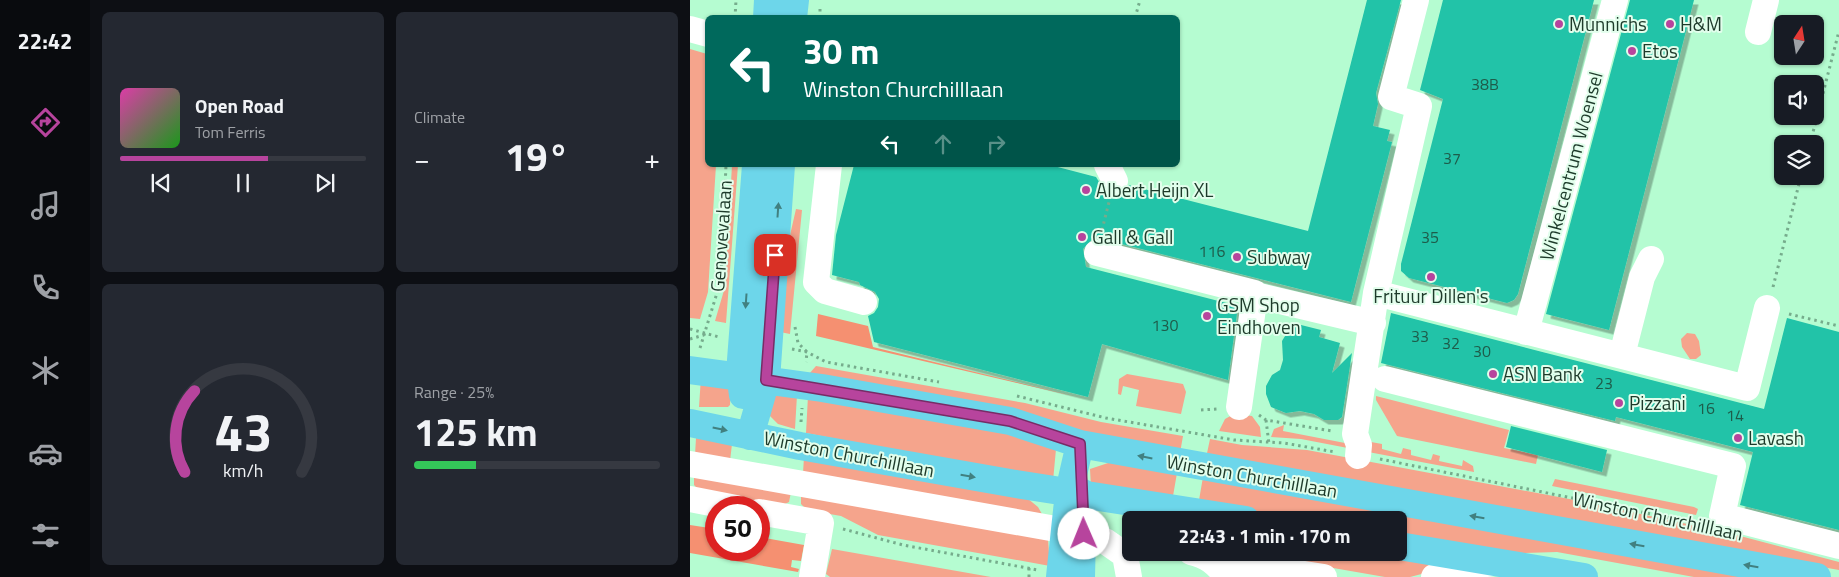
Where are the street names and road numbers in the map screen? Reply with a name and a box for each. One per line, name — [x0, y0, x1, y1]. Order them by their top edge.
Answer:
street label: Winkelcentrum Woensel — [1531, 68, 1610, 264]
street label: Genovevalaan — [702, 179, 739, 293]
street label: Winston Churchilllaan — [761, 423, 937, 484]
street label: Winston Churchilllaan — [1164, 446, 1340, 505]
street label: Winston Churchilllaan — [1570, 483, 1746, 548]

